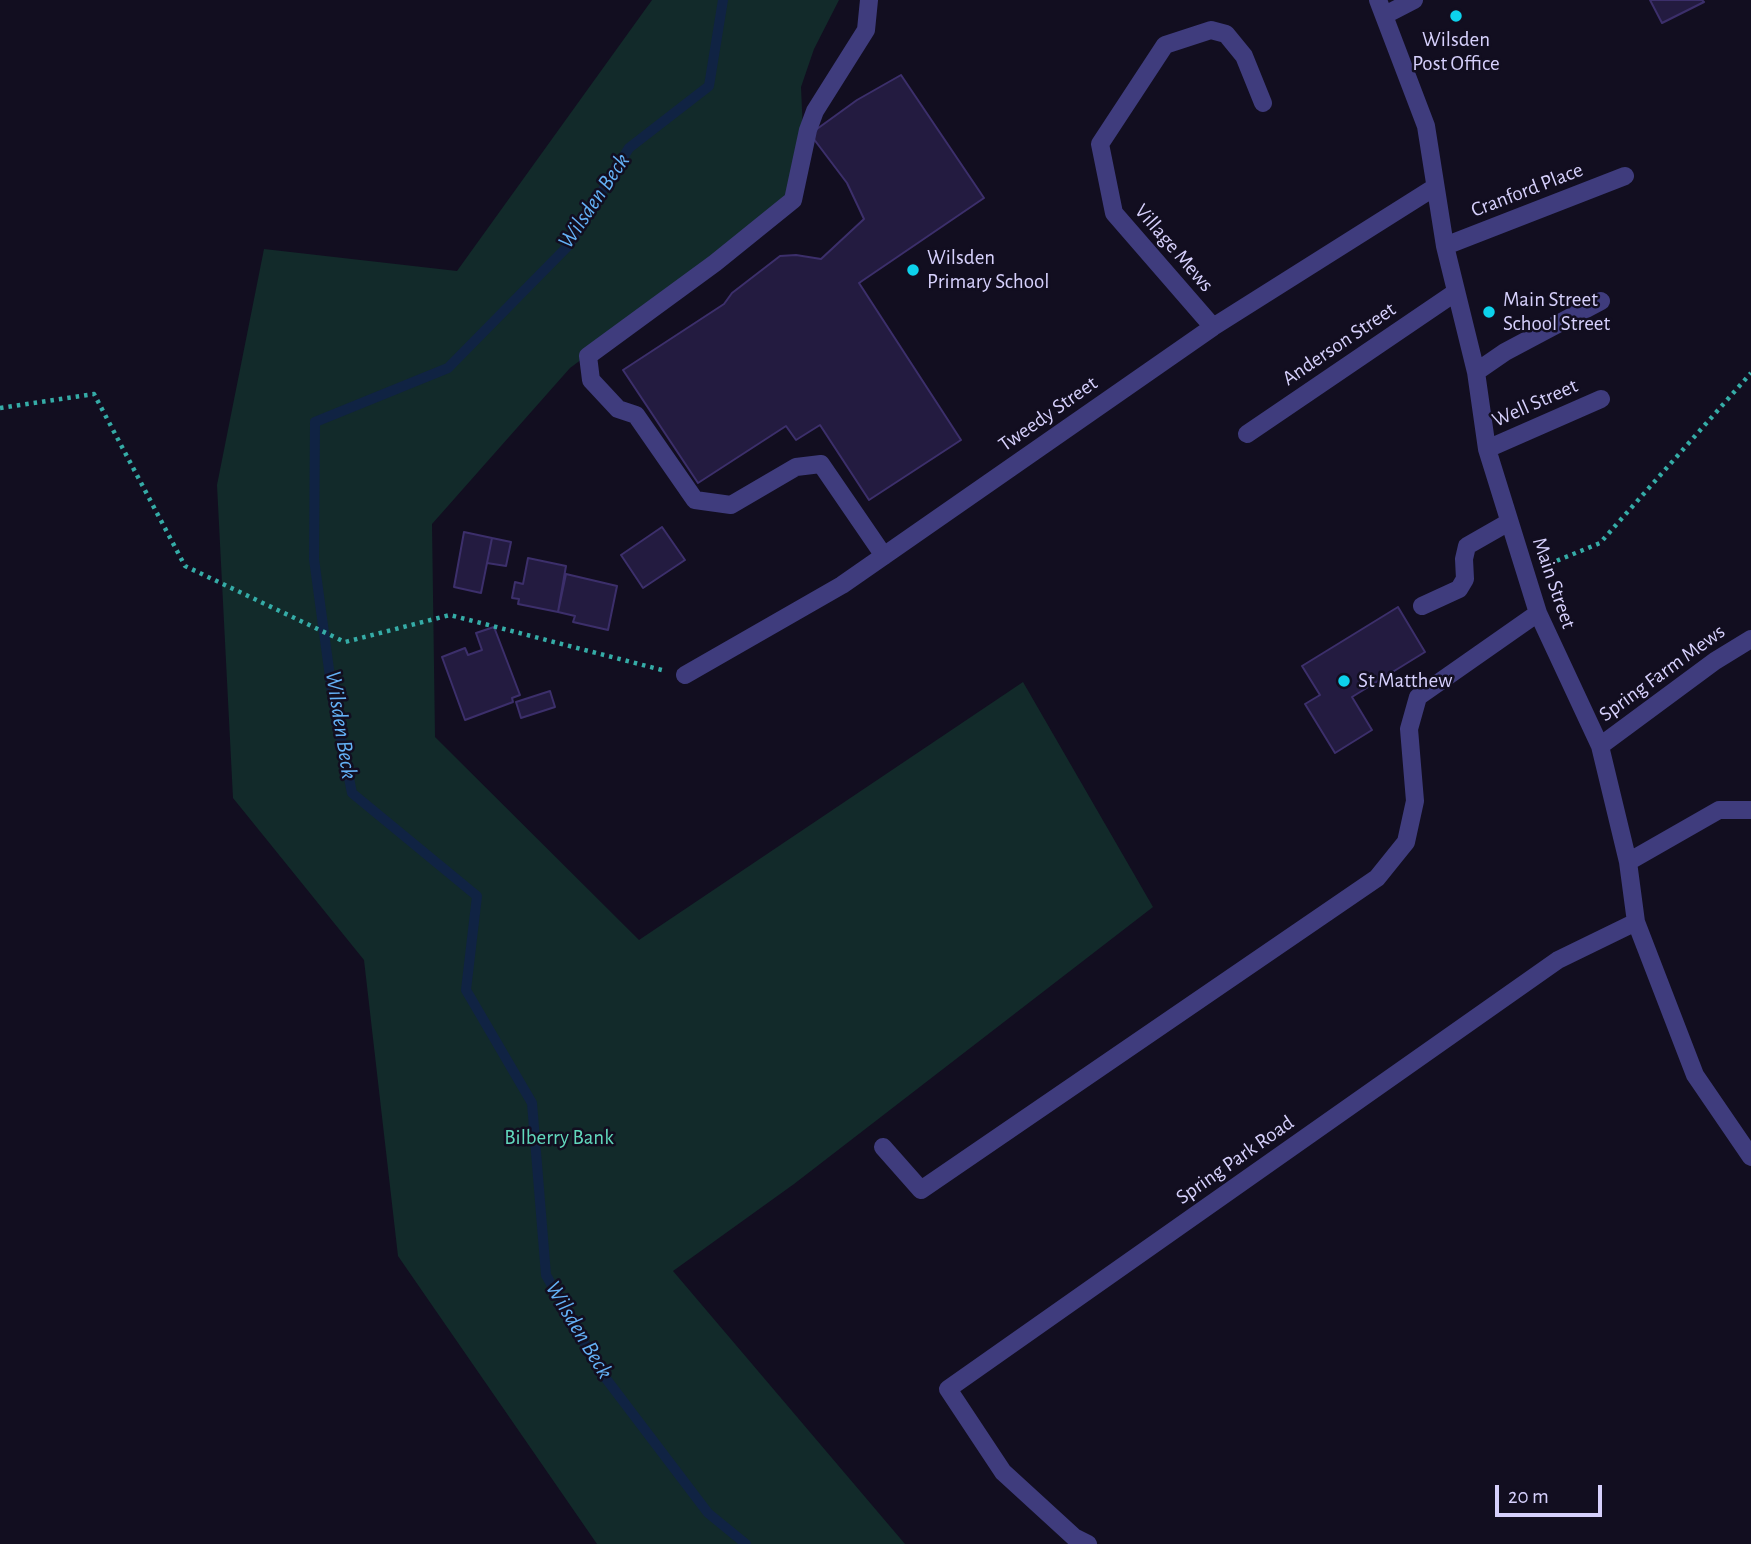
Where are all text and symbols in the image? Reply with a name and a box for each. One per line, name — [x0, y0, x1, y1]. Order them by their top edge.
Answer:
marker: Wilsden Post Office — [1448, 8, 1464, 24]
place label: Wilsden Post Office — [1412, 27, 1500, 77]
water label: Wilsden Beck — [552, 148, 636, 254]
street label: Cranford Place — [1467, 157, 1587, 223]
street label: Village Mews — [1129, 199, 1219, 297]
place label: Wilsden Primary School — [927, 245, 1050, 295]
marker: Wilsden Primary School — [905, 262, 921, 278]
place label: Main Street School Street — [1503, 287, 1610, 337]
street label: Anderson Street — [1277, 297, 1401, 391]
marker: Main Street School Street — [1481, 304, 1497, 320]
street label: Tweedy Street — [994, 371, 1102, 457]
street label: Well Street — [1488, 373, 1582, 433]
street label: Main Street — [1527, 534, 1581, 632]
street label: Spring Farm Mews — [1594, 619, 1730, 727]
place label: St Matthew — [1358, 668, 1452, 694]
water label: Wilsden Beck — [319, 669, 363, 781]
marker: St Matthew — [1336, 673, 1352, 689]
street label: Spring Park Road — [1171, 1110, 1299, 1210]
park label: Bilberry Bank — [504, 1125, 614, 1151]
water label: Wilsden Beck — [539, 1276, 619, 1384]
scale bar — [1499, 1470, 1606, 1514]
text: 20 m — [1508, 1486, 1549, 1507]

